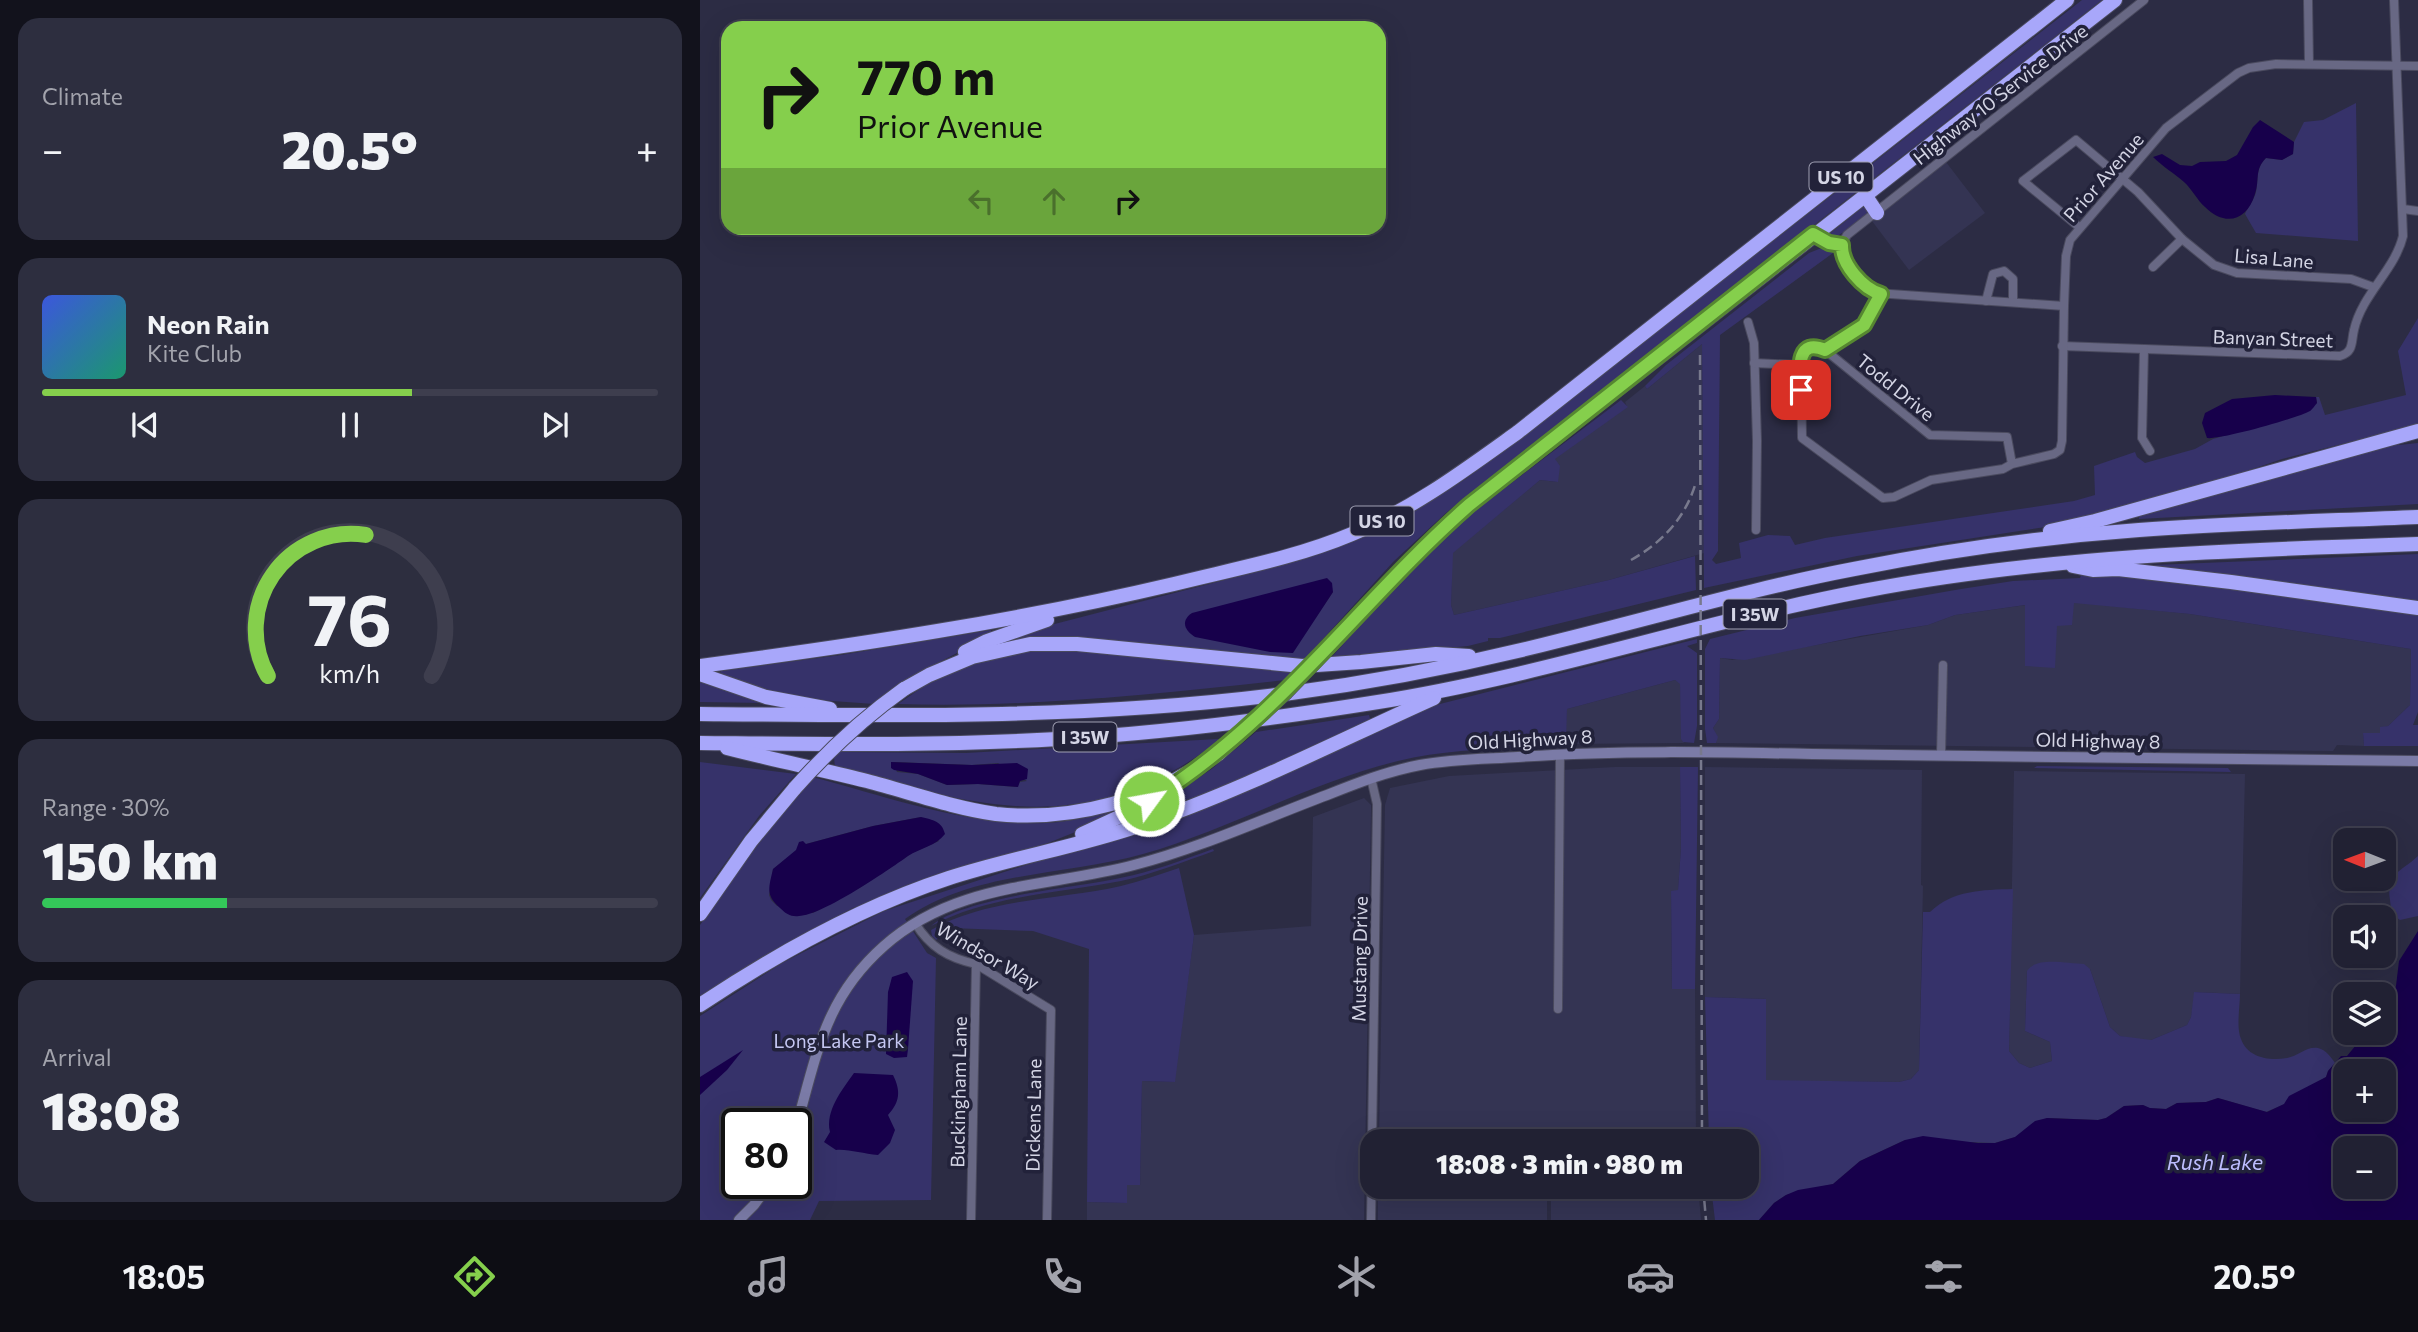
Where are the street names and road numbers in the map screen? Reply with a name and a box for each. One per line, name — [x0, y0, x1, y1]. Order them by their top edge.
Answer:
street label: Highway 10 Service Drive — [1908, 19, 2092, 169]
street label: Prior Avenue — [2058, 128, 2148, 226]
road number: US 10 — [1810, 162, 1872, 192]
street label: Lisa Lane — [2233, 243, 2315, 273]
street label: Banyan Street — [2212, 324, 2334, 352]
street label: Todd Drive — [1852, 349, 1940, 425]
road number: US 10 — [1350, 506, 1414, 536]
road number: I 35W — [1724, 600, 1786, 628]
road number: I 35W — [1054, 722, 1116, 752]
street label: Old Highway 8 — [1467, 724, 1593, 754]
street label: Old Highway 8 — [2035, 727, 2161, 753]
street label: Mustang Drive — [1346, 896, 1372, 1022]
street label: Windsor Way — [932, 916, 1044, 994]
street label: Buckingham Lane — [945, 1016, 971, 1168]
street label: Dickens Lane — [1021, 1058, 1045, 1172]

